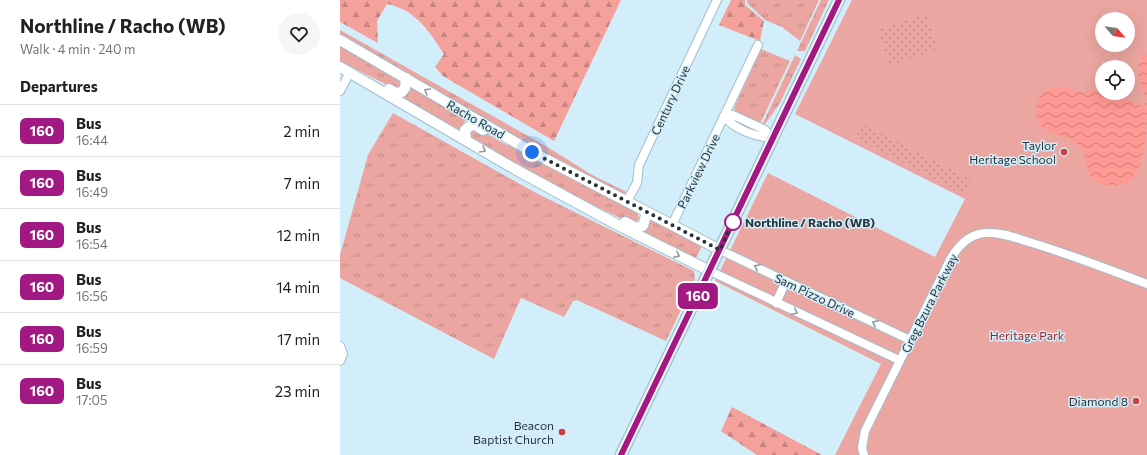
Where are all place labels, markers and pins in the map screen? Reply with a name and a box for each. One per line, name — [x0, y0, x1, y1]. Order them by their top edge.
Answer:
place label: Taylor Heritage School — [969, 138, 1056, 166]
marker: Taylor Heritage School — [1059, 147, 1069, 157]
marker: Northline / Racho (WB) — [724, 213, 742, 231]
place label: Northline / Racho (WB) — [745, 215, 875, 229]
place label: Diamond 8 — [1069, 394, 1128, 408]
marker: Diamond 8 — [1131, 396, 1141, 406]
place label: Beacon Baptist Church — [473, 418, 554, 446]
marker: Beacon Baptist Church — [557, 427, 567, 437]

